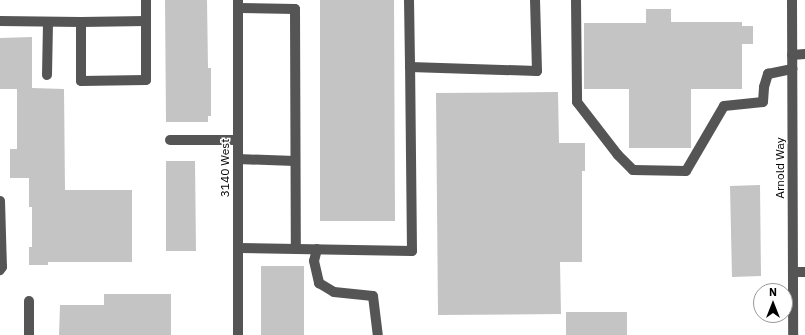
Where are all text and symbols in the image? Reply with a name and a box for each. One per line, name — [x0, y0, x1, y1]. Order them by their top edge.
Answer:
street label: Arnold Way — [773, 137, 787, 199]
street label: 3140 West — [218, 139, 232, 197]
north arrow — [753, 283, 793, 323]
text: N — [769, 285, 777, 299]

